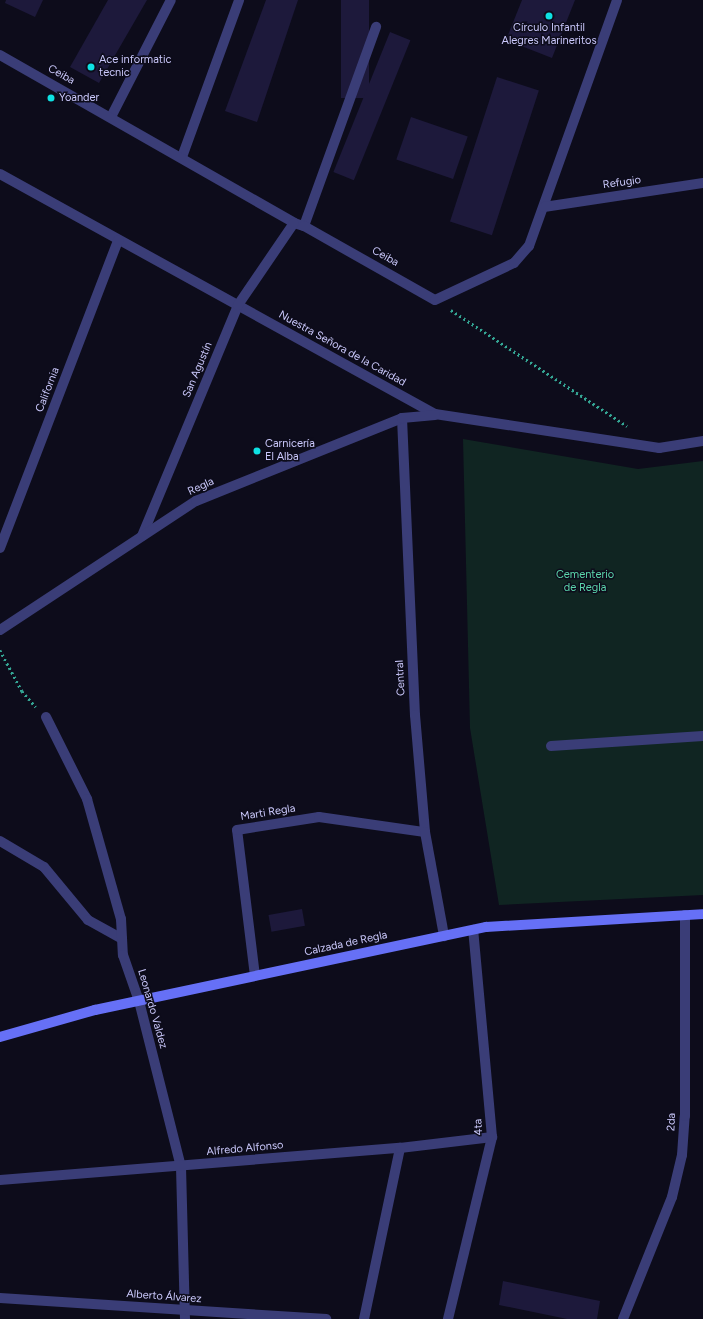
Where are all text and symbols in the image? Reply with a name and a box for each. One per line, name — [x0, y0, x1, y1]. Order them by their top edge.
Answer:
marker: Círculo Infantil Alegres Marineritos — [544, 11, 554, 21]
place label: Círculo Infantil Alegres Marineritos — [501, 22, 597, 48]
place label: Ace informatic tecnic — [99, 54, 171, 80]
street label: Ceiba — [45, 62, 77, 88]
marker: Ace informatic tecnic — [86, 62, 96, 72]
place label: Yoander — [59, 91, 99, 105]
marker: Yoander — [46, 93, 56, 103]
street label: Refugio — [602, 174, 642, 192]
street label: Ceiba — [369, 244, 401, 270]
street label: Nuestra Señora de la Caridad — [276, 308, 408, 390]
street label: San Agustín — [180, 340, 216, 400]
street label: California — [33, 366, 63, 414]
place label: Carnicería El Alba — [265, 438, 315, 464]
marker: Carnicería El Alba — [252, 446, 262, 456]
street label: Regla — [186, 475, 216, 499]
park label: Cementerio de Regla — [556, 569, 614, 595]
street label: Central — [393, 660, 409, 696]
street label: Marti Regla — [240, 802, 296, 824]
street label: Calzada de Regla — [303, 929, 389, 959]
street label: Leonardo Valdez — [134, 968, 170, 1050]
street label: 2da — [665, 1113, 679, 1131]
street label: 4ta — [472, 1118, 486, 1136]
street label: Alfredo Alfonso — [206, 1139, 284, 1159]
street label: Alberto Álvarez — [126, 1288, 202, 1306]

